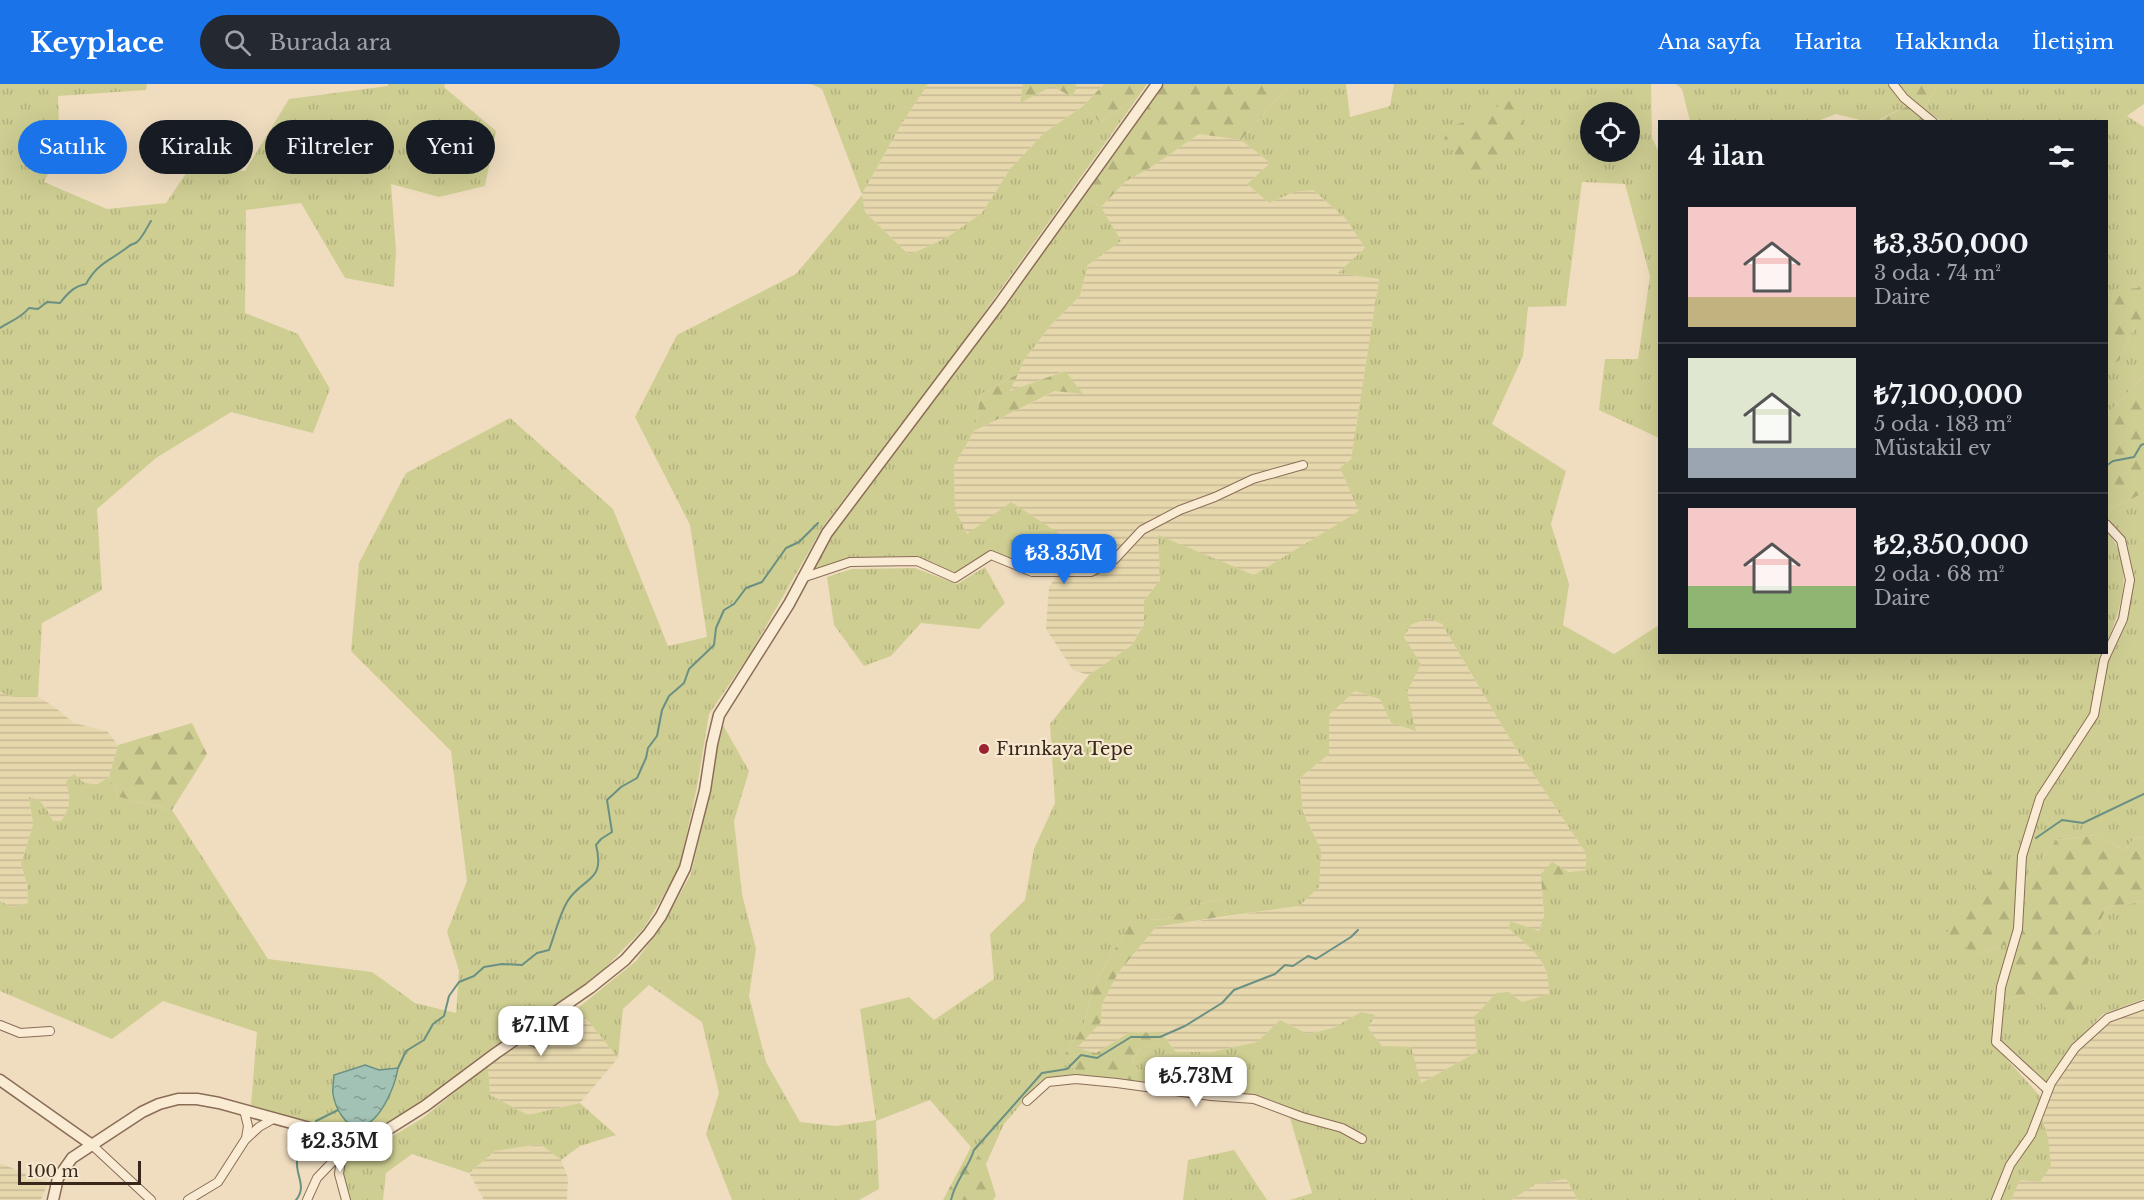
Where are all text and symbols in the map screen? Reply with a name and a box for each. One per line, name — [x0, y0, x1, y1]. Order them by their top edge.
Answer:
search box — [200, 15, 620, 69]
text: Keyplace — [30, 25, 164, 60]
icon: search — [221, 26, 254, 59]
text: Burada ara — [269, 29, 391, 56]
text: Ana sayfa — [1658, 29, 1761, 55]
text: Harita — [1794, 29, 1862, 55]
text: Hakkında — [1895, 29, 1999, 55]
text: İletişim — [2032, 29, 2114, 55]
map controls — [1580, 102, 1640, 162]
button: locate — [1580, 102, 1640, 162]
chip: Satılık — [18, 120, 127, 174]
chip: Kiralık — [139, 120, 253, 174]
chip: Filtreler — [265, 120, 394, 174]
chip: Yeni — [406, 120, 495, 174]
text: 4 ilan — [1688, 140, 1765, 172]
icon: filters — [2045, 140, 2078, 173]
text: ₺3,350,000 — [1874, 228, 2029, 260]
icon: home — [1736, 231, 1808, 303]
text: 3 oda · 74 m² — [1874, 261, 2001, 285]
text: Daire — [1874, 285, 1930, 309]
text: ₺7,100,000 — [1874, 379, 2023, 411]
icon: home — [1736, 382, 1808, 454]
text: 5 oda · 183 m² — [1874, 412, 2012, 436]
text: Müstakil ev — [1874, 436, 1991, 460]
text: ₺2,350,000 — [1874, 529, 2029, 561]
icon: home — [1736, 532, 1808, 604]
pin: ₺3.35M — [1015, 534, 1113, 585]
text: ₺3.35M — [1026, 541, 1102, 565]
text: 2 oda · 68 m² — [1874, 562, 2005, 586]
text: Daire — [1874, 586, 1930, 610]
place label: Fırınkaya Tepe — [996, 738, 1133, 760]
marker: Fırınkaya Tepe — [977, 742, 991, 756]
pin: ₺7.1M — [499, 1006, 583, 1057]
text: ₺7.1M — [512, 1013, 570, 1037]
pin: ₺5.73M — [1147, 1057, 1245, 1108]
text: ₺5.73M — [1159, 1064, 1233, 1088]
pin: ₺2.35M — [291, 1122, 389, 1173]
text: ₺2.35M — [301, 1129, 379, 1153]
scale bar — [18, 1158, 141, 1186]
text: 100 m — [27, 1161, 79, 1181]

